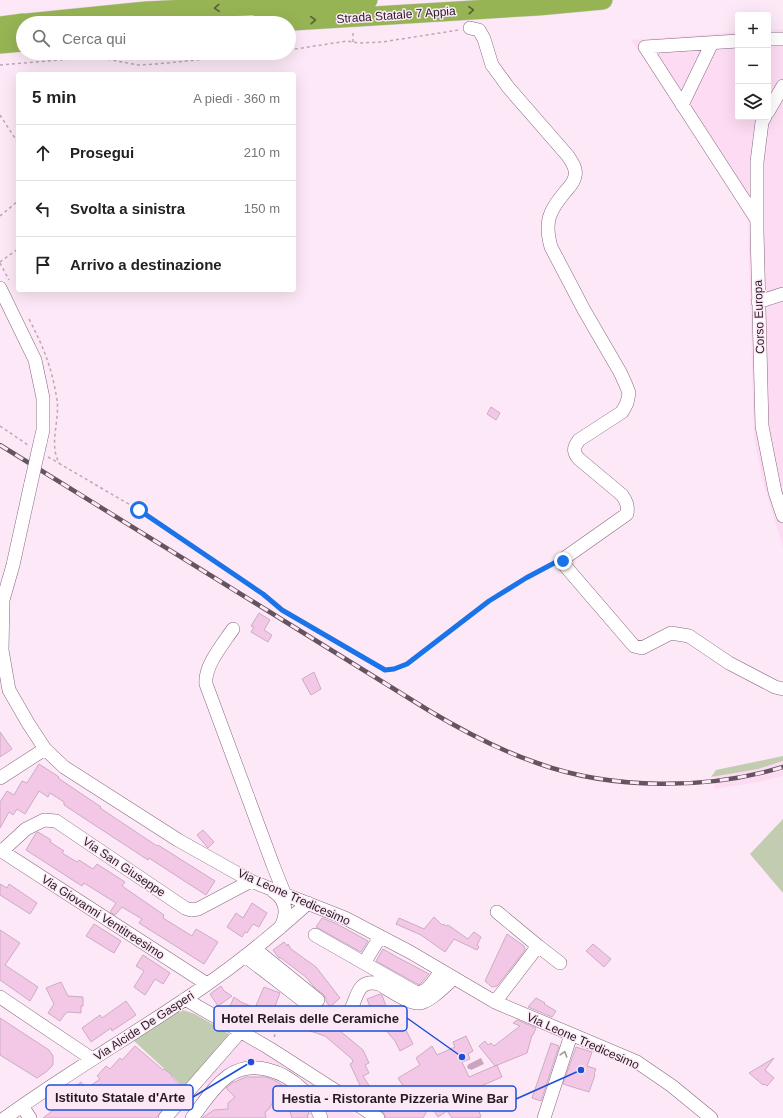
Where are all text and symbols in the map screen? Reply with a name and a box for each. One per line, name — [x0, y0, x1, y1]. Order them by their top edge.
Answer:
one-way arrow — [214, 3, 220, 12]
street label: Strada Statale 7 Appia — [336, 4, 456, 26]
one-way arrow — [468, 6, 474, 14]
map controls — [735, 12, 771, 120]
button: + — [735, 12, 771, 48]
one-way arrow — [310, 15, 316, 24]
search box — [16, 16, 296, 60]
icon: search — [30, 27, 52, 49]
text: Cerca qui — [62, 30, 126, 47]
button: − — [735, 48, 771, 84]
button: layers — [735, 84, 771, 120]
text: 5 min — [32, 88, 76, 107]
text: A piedi · 360 m — [193, 91, 280, 106]
icon: ahead — [32, 142, 54, 164]
text: Prosegui — [70, 144, 134, 161]
text: 210 m — [244, 145, 280, 160]
icon: left — [32, 198, 54, 220]
text: Svolta a sinistra — [70, 200, 185, 217]
text: 150 m — [244, 201, 280, 216]
icon: arrive — [32, 254, 54, 276]
text: Arrivo a destinazione — [70, 256, 222, 273]
street label: Corso Europa — [751, 279, 767, 354]
route start — [130, 501, 148, 519]
route end — [554, 552, 572, 570]
street label: Via San Giuseppe — [80, 834, 168, 900]
street label: Via Leone Tredicesimo — [235, 866, 353, 928]
street label: Via Giovanni Ventitreesimo — [39, 872, 167, 962]
street label: Via Alcide De Gasperi — [91, 988, 197, 1064]
callout: Hotel Relais delle Ceramiche — [214, 1006, 407, 1031]
street label: Via Leone Tredicesimo — [524, 1010, 642, 1072]
text: Hotel Relais delle Ceramiche — [221, 1011, 399, 1026]
one-way arrow — [560, 1051, 568, 1058]
callout: Istituto Statale d'Arte — [46, 1085, 193, 1110]
callout: Hestia - Ristorante Pizzeria Wine Bar — [273, 1086, 516, 1111]
text: Istituto Statale d'Arte — [55, 1090, 185, 1105]
text: Hestia - Ristorante Pizzeria Wine Bar — [282, 1091, 508, 1106]

